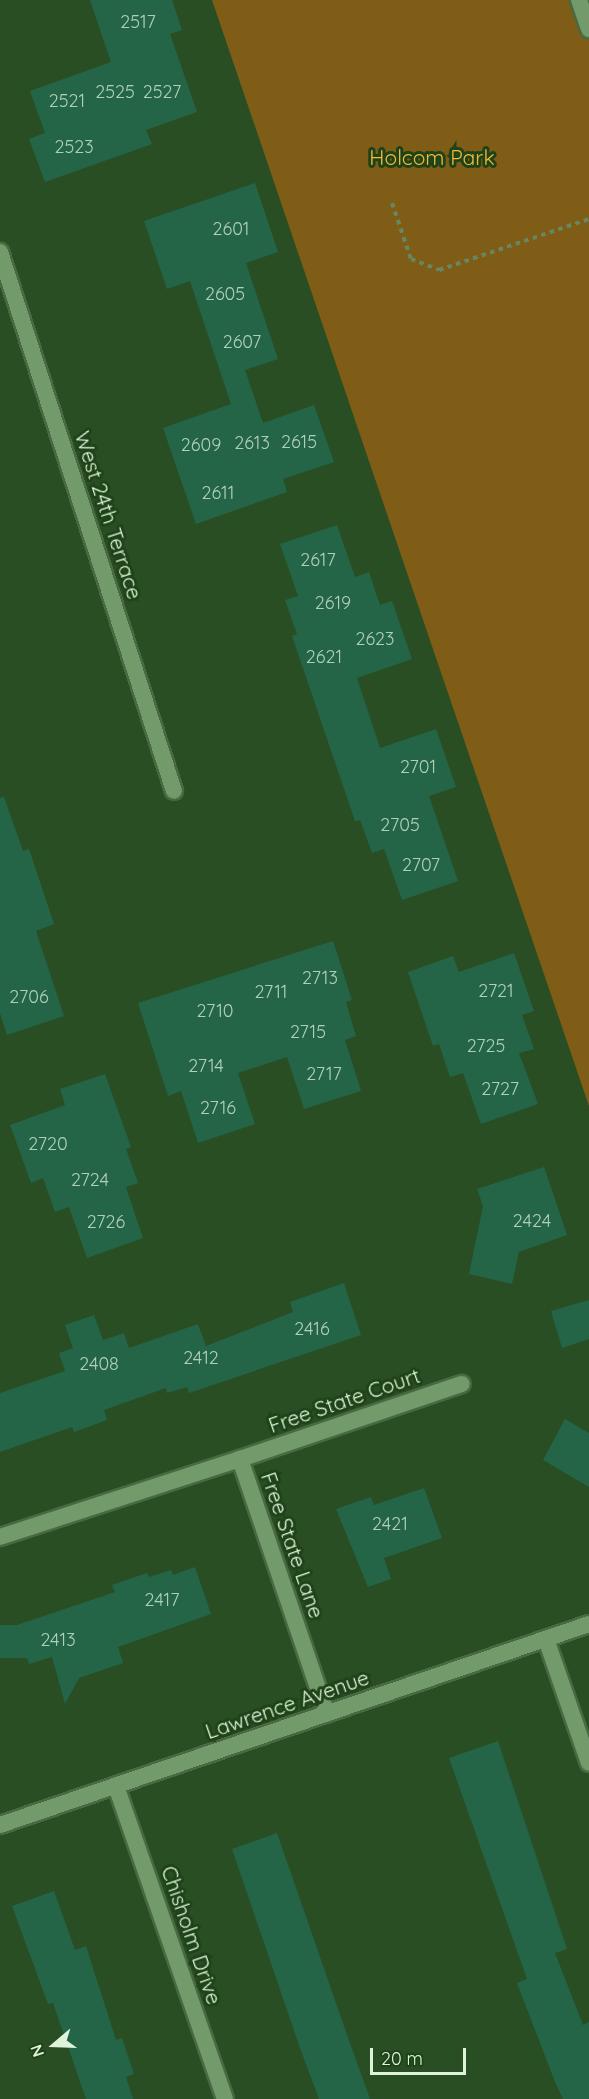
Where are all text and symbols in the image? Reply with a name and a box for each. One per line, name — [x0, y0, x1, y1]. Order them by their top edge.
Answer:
house number: 2517 — [120, 11, 156, 33]
house number: 2525 — [95, 81, 135, 103]
house number: 2527 — [143, 81, 181, 103]
house number: 2521 — [49, 90, 85, 112]
house number: 2523 — [54, 136, 94, 158]
park label: Holcom Park — [369, 144, 495, 170]
house number: 2601 — [212, 218, 250, 240]
house number: 2605 — [205, 283, 245, 305]
house number: 2607 — [223, 331, 261, 353]
street label: West 24th Terrace — [70, 428, 148, 602]
house number: 2615 — [281, 431, 317, 453]
house number: 2613 — [234, 432, 270, 454]
house number: 2609 — [181, 434, 221, 456]
house number: 2611 — [202, 482, 234, 504]
house number: 2617 — [300, 549, 336, 571]
house number: 2619 — [315, 592, 351, 614]
house number: 2623 — [355, 628, 395, 650]
house number: 2621 — [306, 646, 342, 668]
house number: 2701 — [400, 756, 436, 778]
house number: 2705 — [380, 814, 420, 836]
house number: 2707 — [402, 854, 440, 876]
house number: 2713 — [302, 967, 338, 989]
house number: 2721 — [478, 980, 514, 1002]
house number: 2711 — [254, 981, 288, 1003]
house number: 2706 — [9, 986, 49, 1008]
house number: 2710 — [196, 1000, 234, 1022]
house number: 2715 — [290, 1021, 326, 1043]
house number: 2725 — [467, 1035, 505, 1057]
house number: 2714 — [188, 1055, 224, 1077]
house number: 2717 — [306, 1063, 342, 1085]
house number: 2727 — [481, 1078, 519, 1100]
house number: 2716 — [200, 1097, 236, 1119]
house number: 2720 — [28, 1133, 68, 1155]
house number: 2724 — [71, 1169, 109, 1191]
house number: 2424 — [513, 1210, 551, 1232]
house number: 2726 — [87, 1211, 125, 1233]
house number: 2416 — [294, 1318, 330, 1340]
house number: 2412 — [183, 1347, 219, 1369]
house number: 2408 — [79, 1353, 119, 1375]
street label: Free State Court — [265, 1362, 423, 1438]
street label: Free State Lane — [256, 1469, 330, 1621]
house number: 2421 — [372, 1513, 408, 1535]
house number: 2417 — [145, 1589, 179, 1611]
house number: 2413 — [40, 1629, 76, 1651]
street label: Lawrence Avenue — [202, 1664, 372, 1744]
street label: Chisholm Drive — [157, 1862, 227, 2008]
north arrow — [24, 2015, 84, 2075]
scale bar — [373, 2036, 469, 2074]
text: N — [26, 2042, 48, 2060]
text: 20 m — [381, 2047, 423, 2070]

